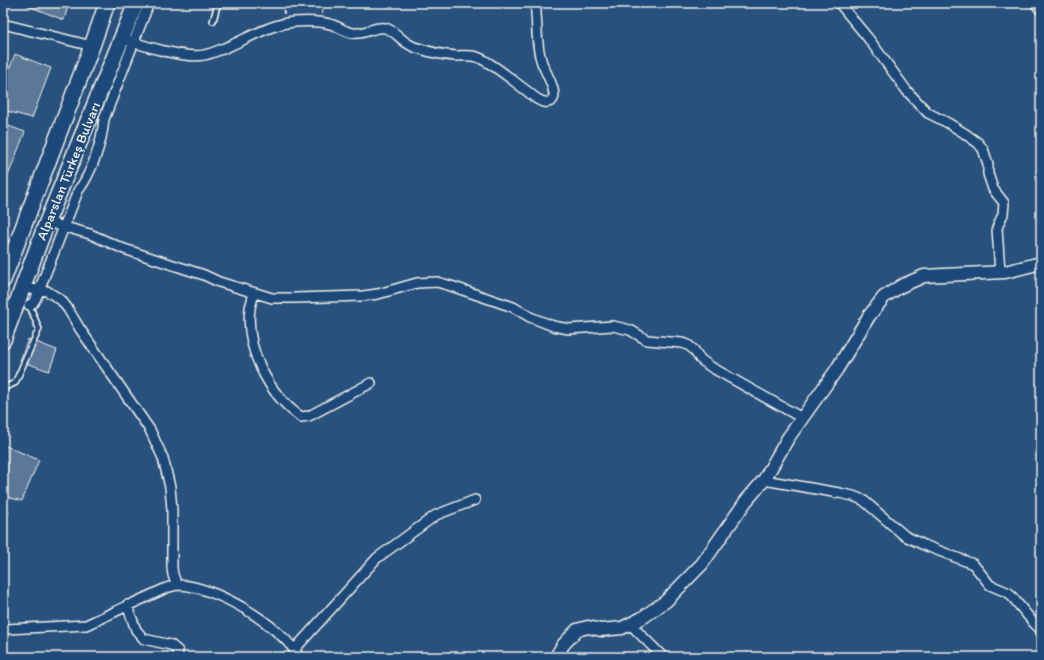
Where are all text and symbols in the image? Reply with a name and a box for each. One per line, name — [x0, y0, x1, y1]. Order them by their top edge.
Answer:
street label: Alparslan Türkeş Bulvarı — [33, 100, 104, 243]

